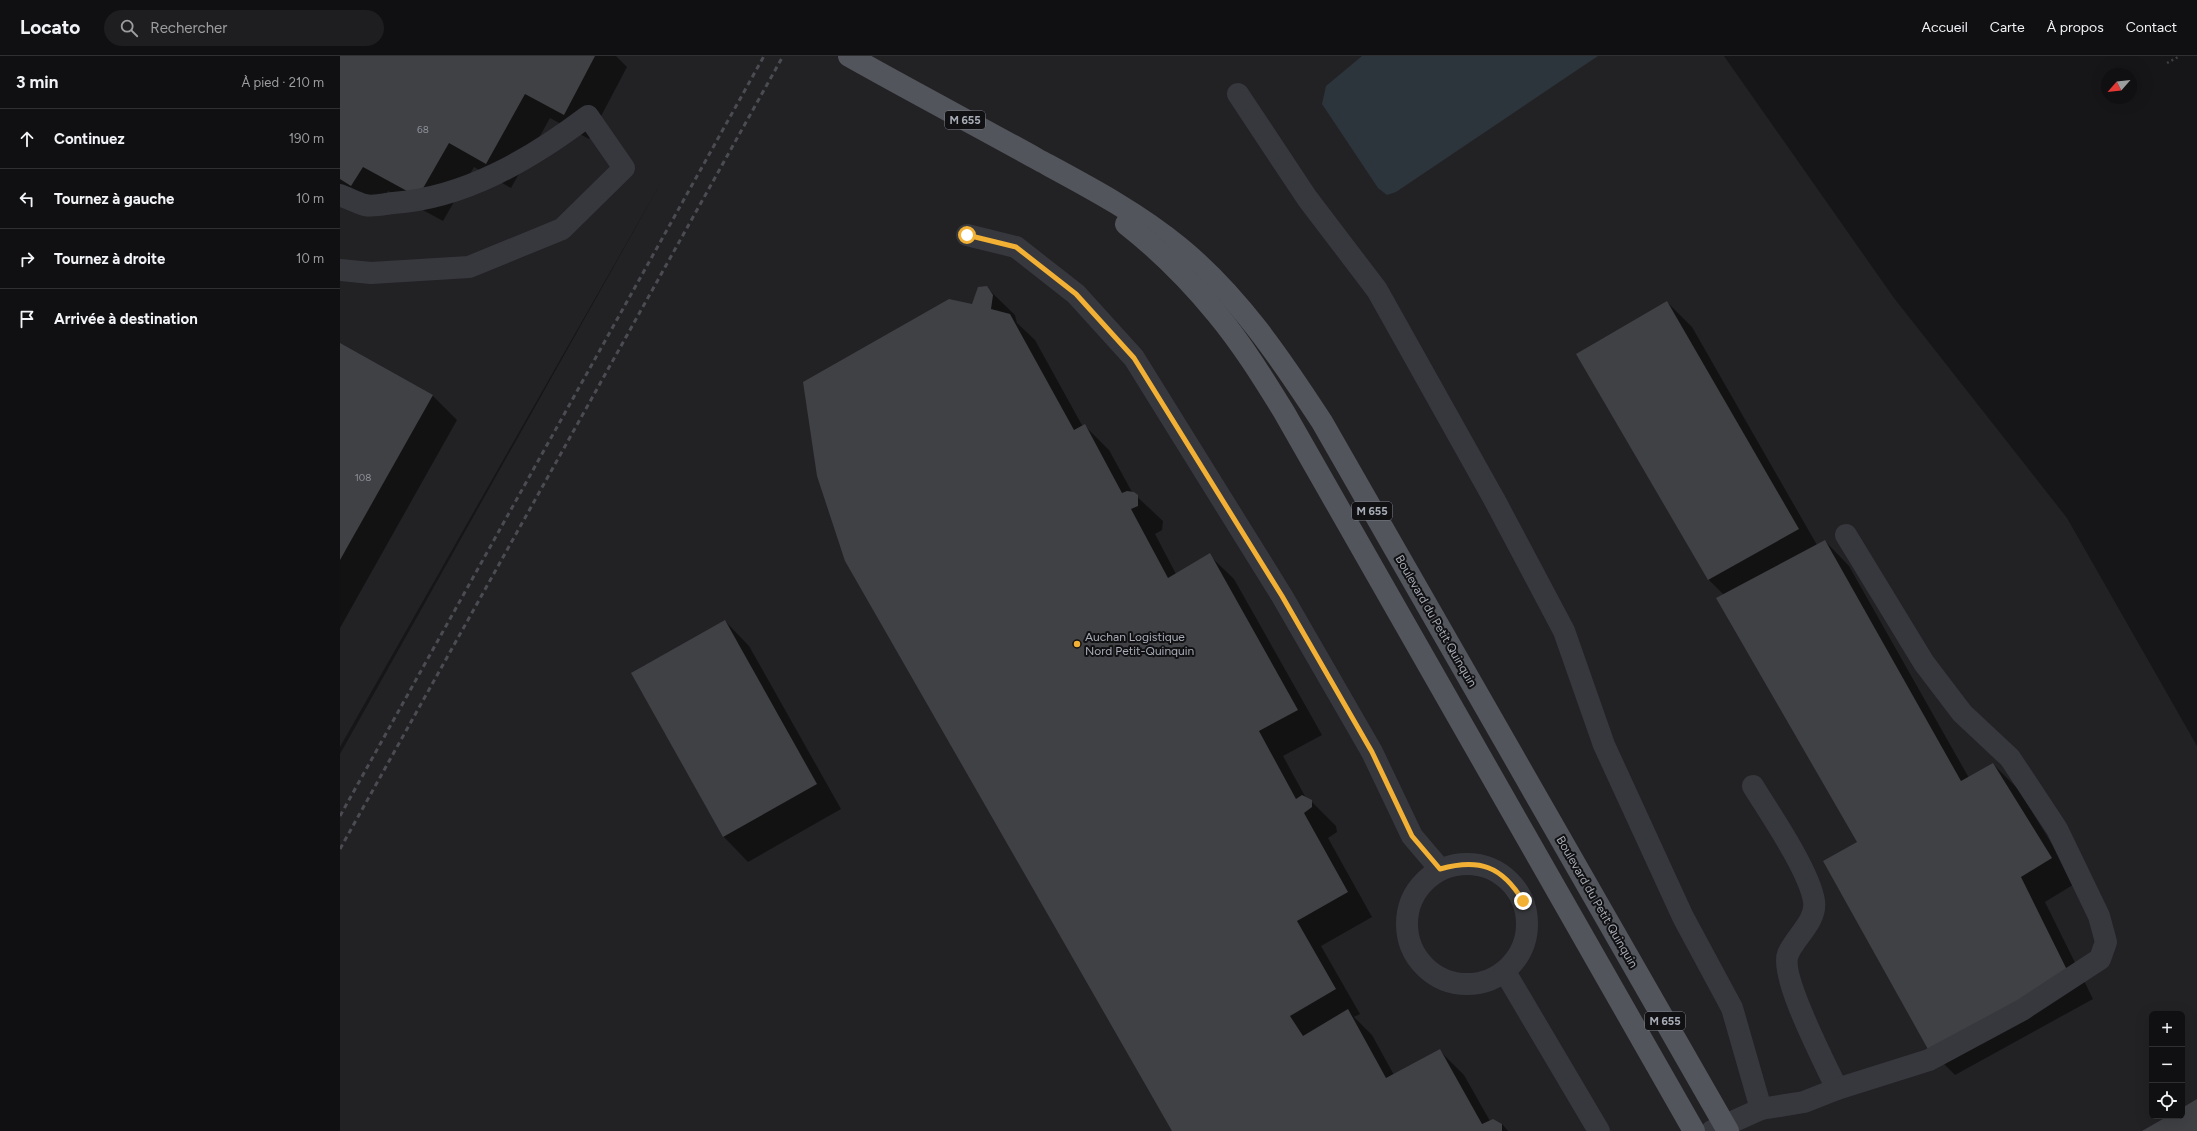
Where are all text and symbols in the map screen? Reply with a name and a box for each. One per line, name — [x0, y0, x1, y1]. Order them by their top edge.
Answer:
search box — [104, 10, 384, 46]
text: Locato — [20, 16, 80, 39]
icon: search — [118, 17, 140, 39]
text: Rechercher — [150, 19, 227, 37]
text: Accueil — [1922, 19, 1968, 36]
text: Carte — [1990, 19, 2025, 36]
text: À propos — [2047, 19, 2104, 36]
text: Contact — [2126, 19, 2177, 36]
north arrow — [2101, 68, 2137, 104]
text: 3 min — [16, 72, 58, 92]
text: À pied · 210 m — [242, 75, 324, 90]
road number: M 655 — [945, 111, 985, 129]
house number: 68 — [417, 123, 429, 136]
icon: ahead — [16, 128, 38, 150]
text: Continuez — [54, 130, 125, 148]
text: 190 m — [289, 131, 324, 146]
icon: left — [16, 188, 38, 210]
text: Tournez à gauche — [54, 190, 174, 208]
text: 10 m — [296, 191, 324, 206]
route start — [958, 226, 976, 244]
icon: right — [16, 248, 38, 270]
text: Tournez à droite — [54, 250, 165, 268]
text: 10 m — [296, 251, 324, 266]
icon: arrive — [16, 308, 38, 330]
text: Arrivée à destination — [54, 310, 198, 328]
house number: 108 — [355, 471, 371, 484]
road number: M 655 — [1352, 502, 1392, 520]
street label: Boulevard du Petit Quinquin — [1392, 553, 1480, 690]
place label: Auchan Logistique Nord Petit-Quinquin — [1085, 630, 1194, 658]
marker: Auchan Logistique Nord Petit-Quinquin — [1072, 639, 1082, 649]
street label: Boulevard du Petit Quinquin — [1553, 834, 1641, 971]
route end — [1514, 892, 1532, 910]
map controls — [2149, 1011, 2185, 1119]
button: + — [2149, 1011, 2185, 1047]
road number: M 655 — [1645, 1012, 1685, 1030]
button: − — [2149, 1047, 2185, 1083]
button: locate — [2149, 1083, 2185, 1119]

